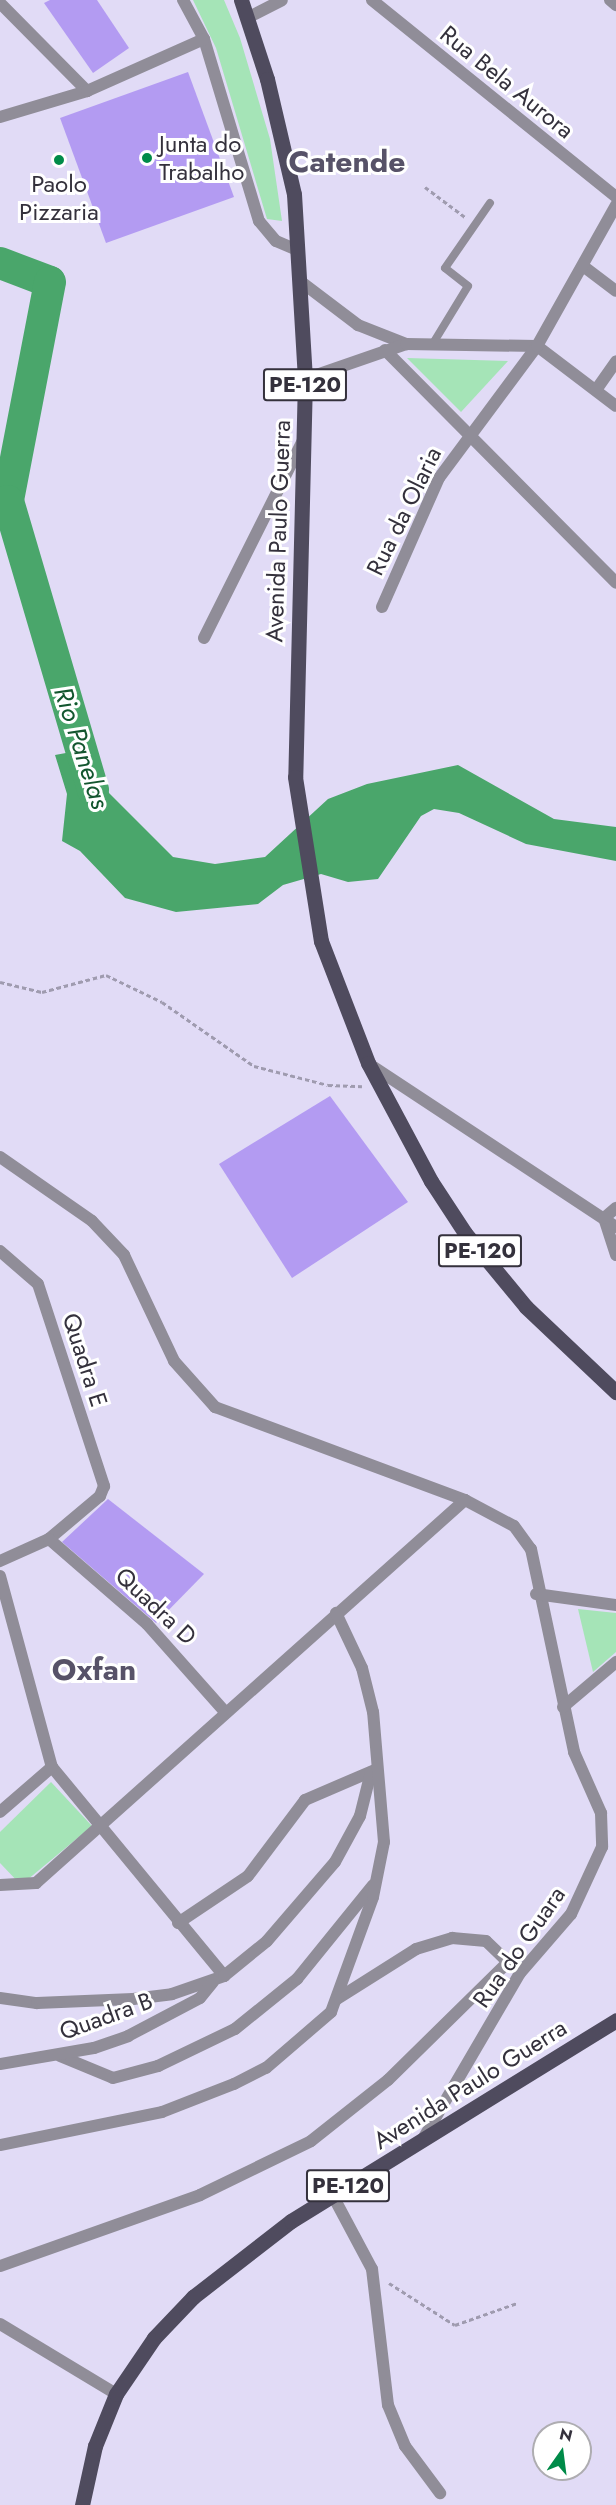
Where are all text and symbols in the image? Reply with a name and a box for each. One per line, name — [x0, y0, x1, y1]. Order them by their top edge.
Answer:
street label: Rua Bela Aurora — [434, 19, 580, 145]
place label: Junta do Trabalho — [159, 130, 244, 186]
district label: Catende — [289, 144, 405, 180]
marker: Junta do Trabalho — [140, 151, 154, 165]
marker: Paolo Pizzaria — [52, 153, 66, 167]
place label: Paolo Pizzaria — [19, 170, 99, 226]
road number: PE-120 — [262, 366, 348, 404]
street label: Avenida Paulo Guerra — [260, 419, 296, 643]
street label: Rua da Olaria — [361, 442, 447, 580]
water label: Rio Panelas — [47, 683, 115, 813]
road number: PE-120 — [436, 1232, 524, 1270]
street label: Quadra E — [56, 1309, 114, 1411]
street label: Quadra D — [110, 1561, 202, 1651]
district label: Oxfan — [52, 1652, 136, 1688]
street label: Rua do Guara — [467, 1881, 571, 2013]
street label: Quadra B — [55, 1986, 157, 2046]
street label: Avenida Paulo Guerra — [368, 2013, 572, 2155]
road number: PE-120 — [304, 2167, 392, 2205]
north arrow — [532, 2421, 592, 2481]
text: N — [557, 2422, 575, 2448]

